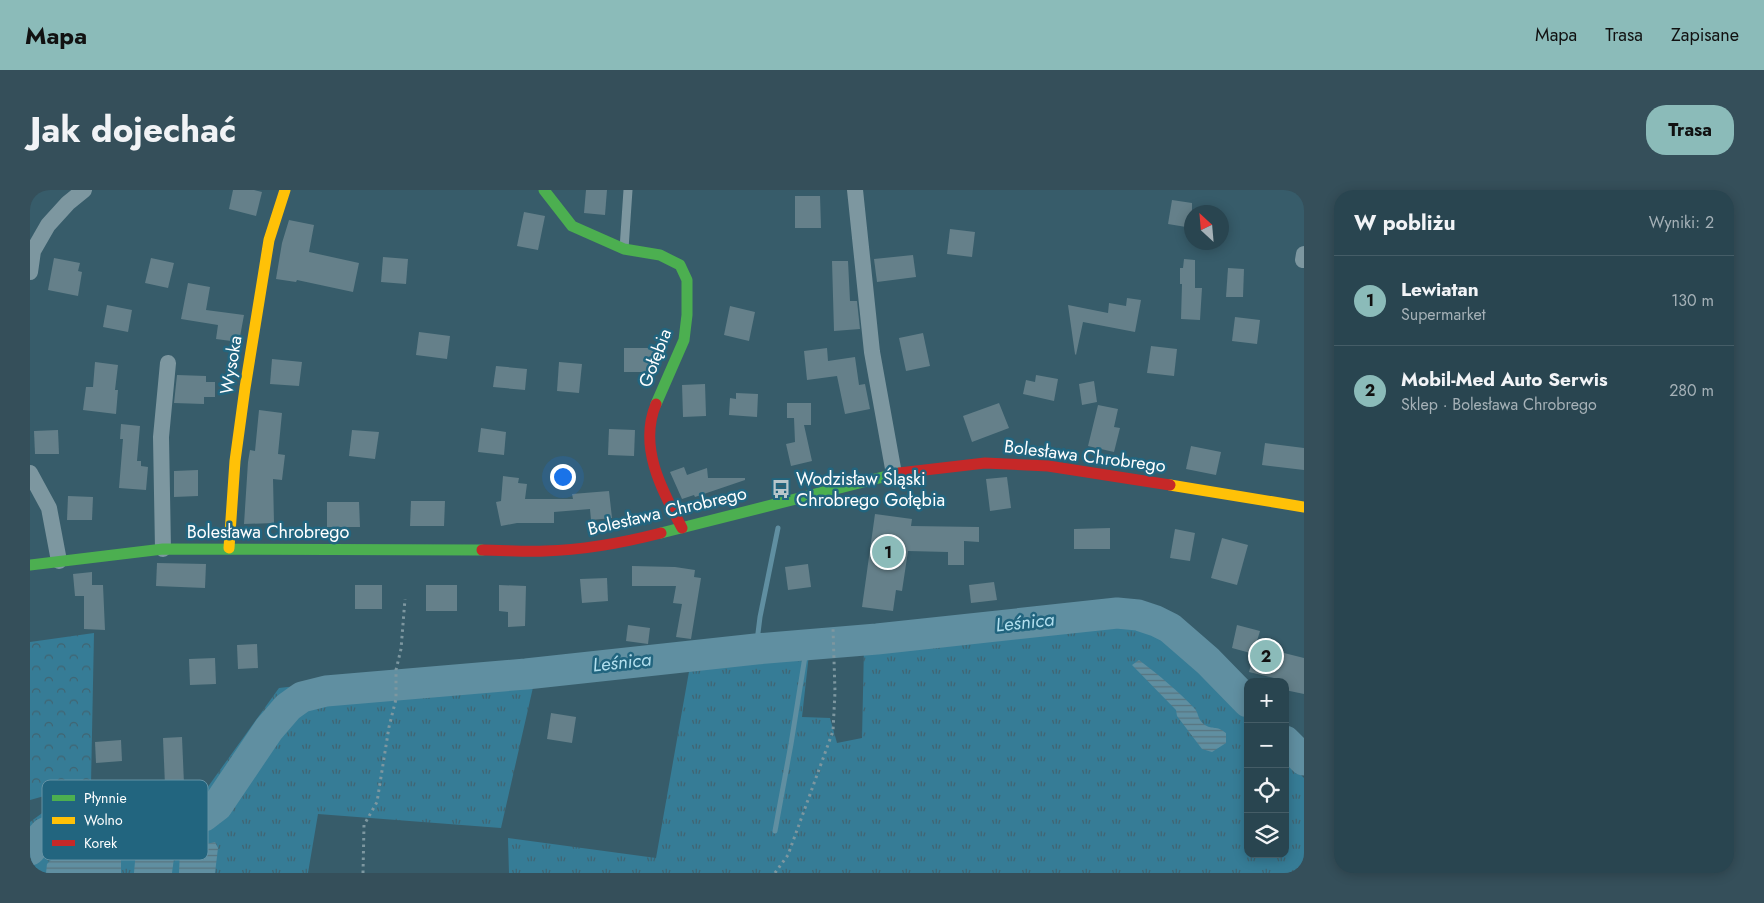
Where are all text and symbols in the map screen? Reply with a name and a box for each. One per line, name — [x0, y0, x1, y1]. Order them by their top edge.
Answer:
text: Mapa — [25, 18, 87, 53]
text: Mapa — [1535, 22, 1577, 48]
text: Trasa — [1605, 22, 1643, 48]
text: Zapisane — [1671, 22, 1739, 48]
text: Jak dojechać — [30, 105, 236, 155]
button: Trasa — [1646, 105, 1734, 155]
north arrow — [1184, 205, 1229, 250]
text: W pobliżu — [1354, 208, 1455, 238]
text: Wyniki: 2 — [1649, 211, 1714, 234]
text: Lewiatan — [1401, 276, 1479, 303]
text: 1 — [1366, 289, 1374, 312]
text: 130 m — [1671, 289, 1714, 312]
text: Supermarket — [1401, 303, 1486, 326]
street label: Gołębia — [632, 325, 678, 391]
street label: Wysoka — [214, 334, 248, 396]
text: Mobil-Med Auto Serwis — [1401, 366, 1608, 393]
text: 2 — [1365, 379, 1375, 402]
text: 280 m — [1669, 379, 1714, 402]
text: Sklep · Bolesława Chrobrego — [1401, 393, 1597, 416]
street label: Bolesława Chrobrego — [1003, 433, 1167, 479]
your location — [550, 464, 576, 490]
place label: Wodzisław Śląski Chrobrego Gołębia — [796, 466, 945, 513]
bus stop icon: Wodzisław Śląski Chrobrego Gołębia — [770, 478, 792, 500]
street label: Bolesława Chrobrego — [585, 480, 749, 542]
street label: Bolesława Chrobrego — [187, 519, 349, 545]
pin: 1 — [872, 533, 904, 571]
water label: Leśnica — [994, 605, 1056, 639]
pin: 2 — [1250, 637, 1282, 675]
water label: Leśnica — [591, 645, 653, 679]
map controls — [1244, 678, 1289, 858]
button: + — [1244, 678, 1289, 723]
button: − — [1244, 723, 1289, 768]
button: locate — [1244, 768, 1289, 813]
legend — [42, 780, 208, 860]
text: Płynnie — [84, 788, 127, 808]
text: Wolno — [84, 810, 123, 830]
button: layers — [1244, 813, 1289, 858]
text: Korek — [84, 833, 118, 853]

